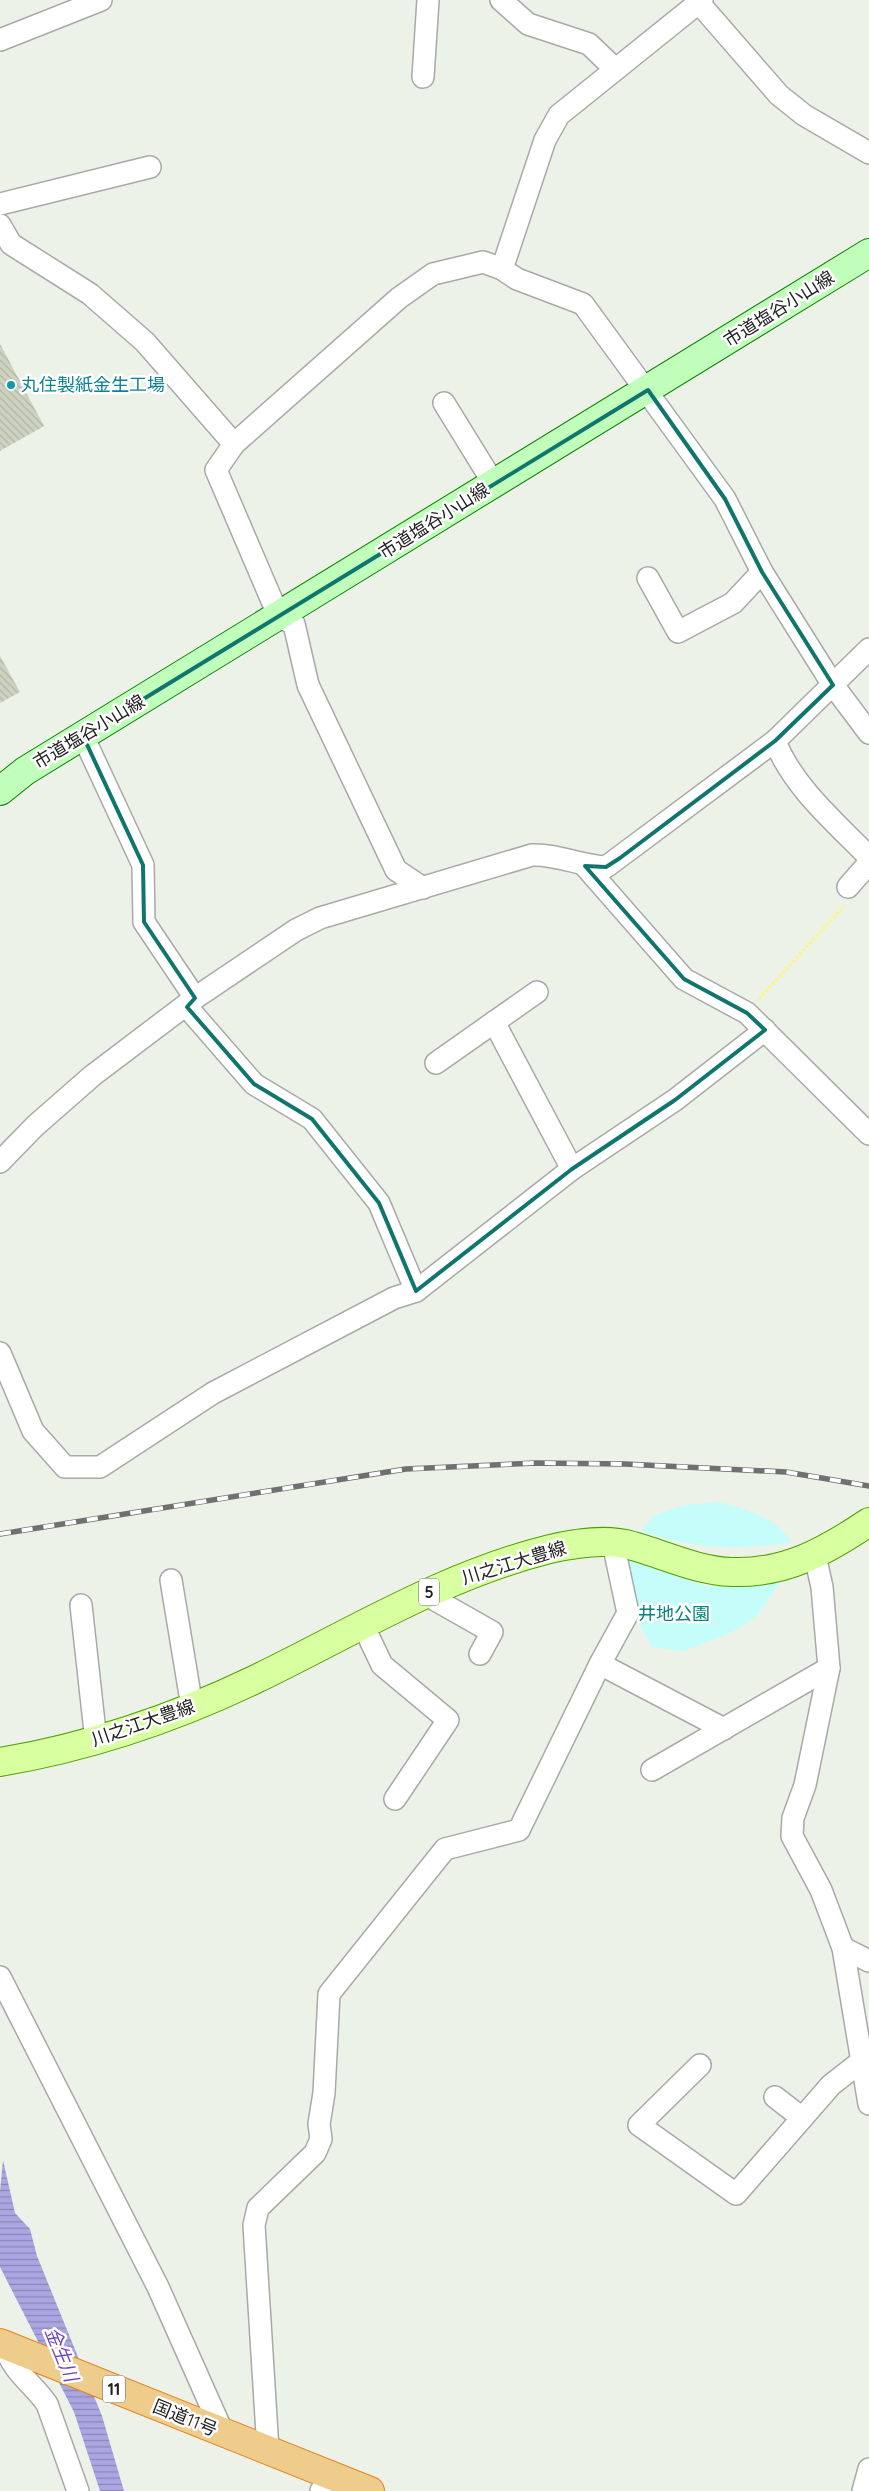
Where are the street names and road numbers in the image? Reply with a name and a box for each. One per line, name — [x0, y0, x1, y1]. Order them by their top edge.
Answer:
street label: 市道塩谷小山線 — [719, 265, 838, 352]
street label: 市道塩谷小山線 — [374, 477, 493, 564]
street label: 市道塩谷小山線 — [29, 689, 149, 774]
street label: 川之江大豊線 — [459, 1536, 569, 1589]
road number: 5 — [419, 1578, 439, 1605]
street label: 川之江大豊線 — [88, 1694, 198, 1751]
road number: 11 — [103, 2376, 125, 2402]
street label: 国道11号 — [150, 2394, 221, 2441]

